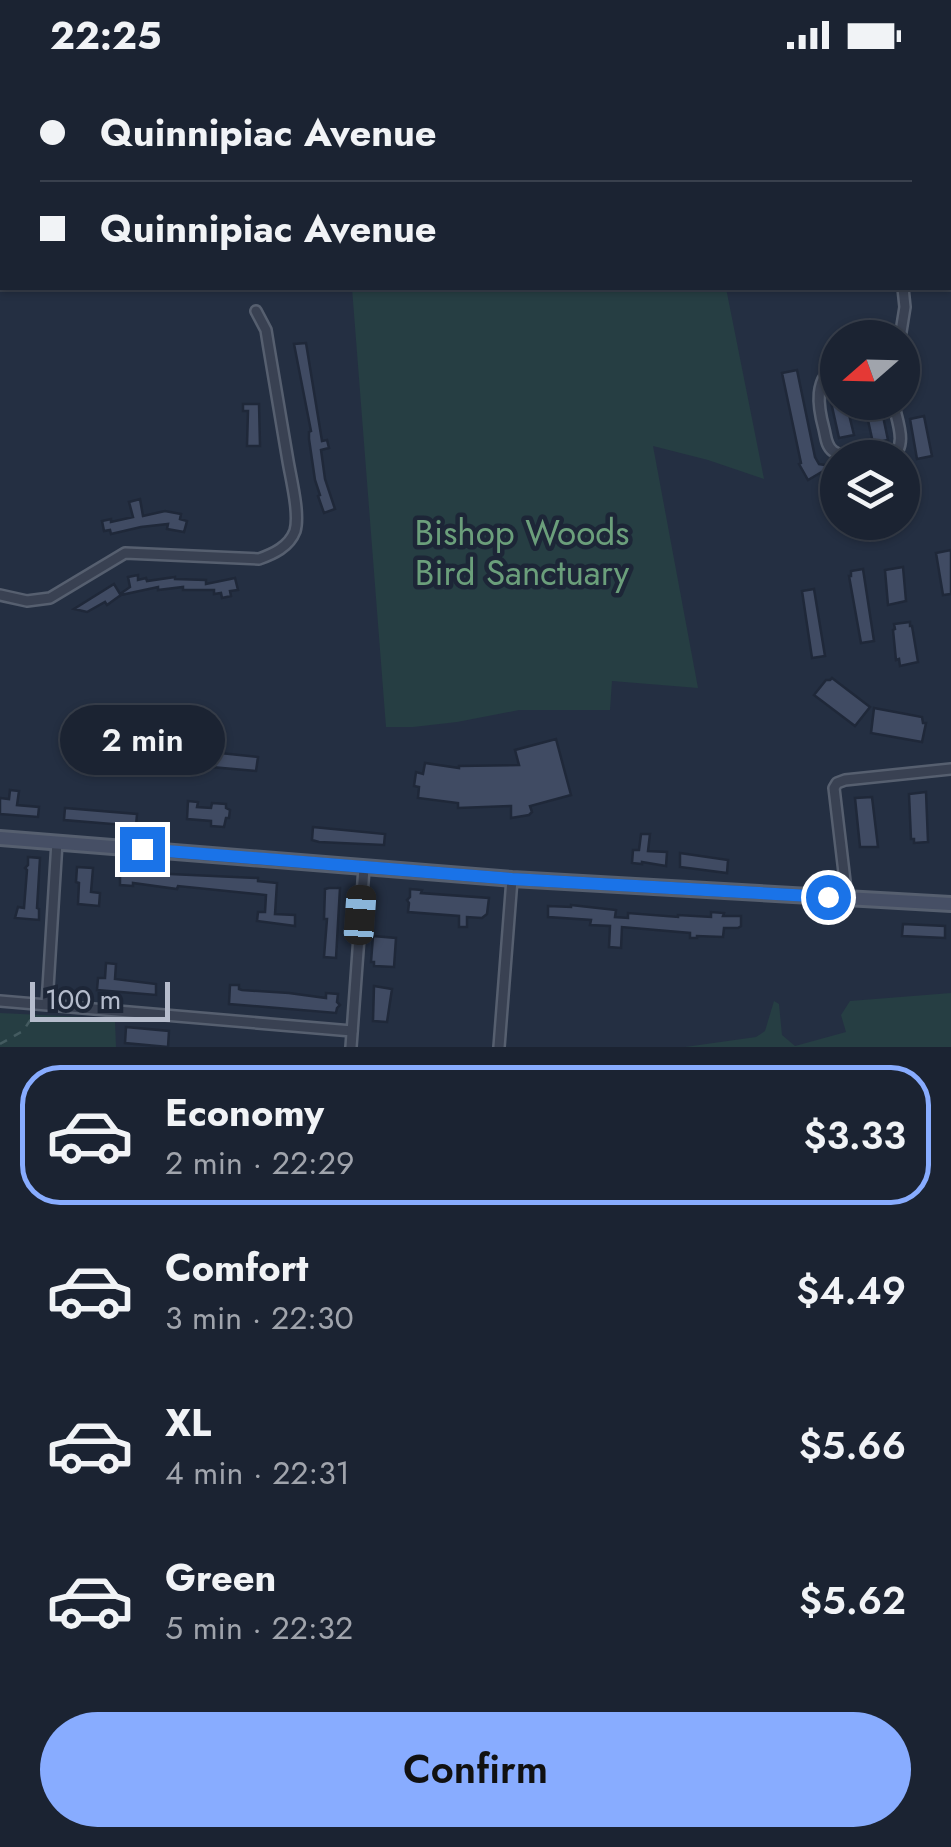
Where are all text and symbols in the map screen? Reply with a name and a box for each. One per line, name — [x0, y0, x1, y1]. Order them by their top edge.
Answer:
text: 22:25 — [50, 8, 162, 63]
text: Quinnipiac Avenue — [100, 105, 437, 160]
text: Quinnipiac Avenue — [100, 201, 437, 256]
north arrow — [820, 320, 920, 420]
map controls — [820, 320, 920, 540]
button: layers — [820, 440, 920, 540]
park label: Bishop Woods Bird Sanctuary — [415, 508, 630, 598]
callout: 2 min — [59, 704, 224, 774]
text: 2 min — [101, 717, 184, 763]
route end — [120, 827, 165, 872]
route start — [806, 875, 851, 920]
car — [343, 884, 377, 946]
scale bar — [30, 977, 170, 1021]
text: 100 m — [45, 979, 121, 1020]
text: Economy — [165, 1085, 324, 1140]
icon: car — [45, 1090, 135, 1180]
text: $3.33 — [803, 1108, 906, 1163]
text: 2 min · 22:29 — [165, 1140, 354, 1186]
text: Comfort — [165, 1240, 308, 1295]
icon: car — [45, 1245, 135, 1335]
text: $4.49 — [796, 1263, 906, 1318]
text: 3 min · 22:30 — [165, 1295, 354, 1341]
text: XL — [165, 1395, 211, 1450]
icon: car — [45, 1400, 135, 1490]
text: $5.66 — [799, 1418, 906, 1473]
text: 4 min · 22:31 — [165, 1450, 350, 1496]
text: Green — [165, 1550, 276, 1605]
icon: car — [45, 1555, 135, 1645]
text: $5.62 — [799, 1573, 906, 1628]
text: 5 min · 22:32 — [165, 1605, 353, 1651]
button: Confirm — [40, 1712, 911, 1827]

